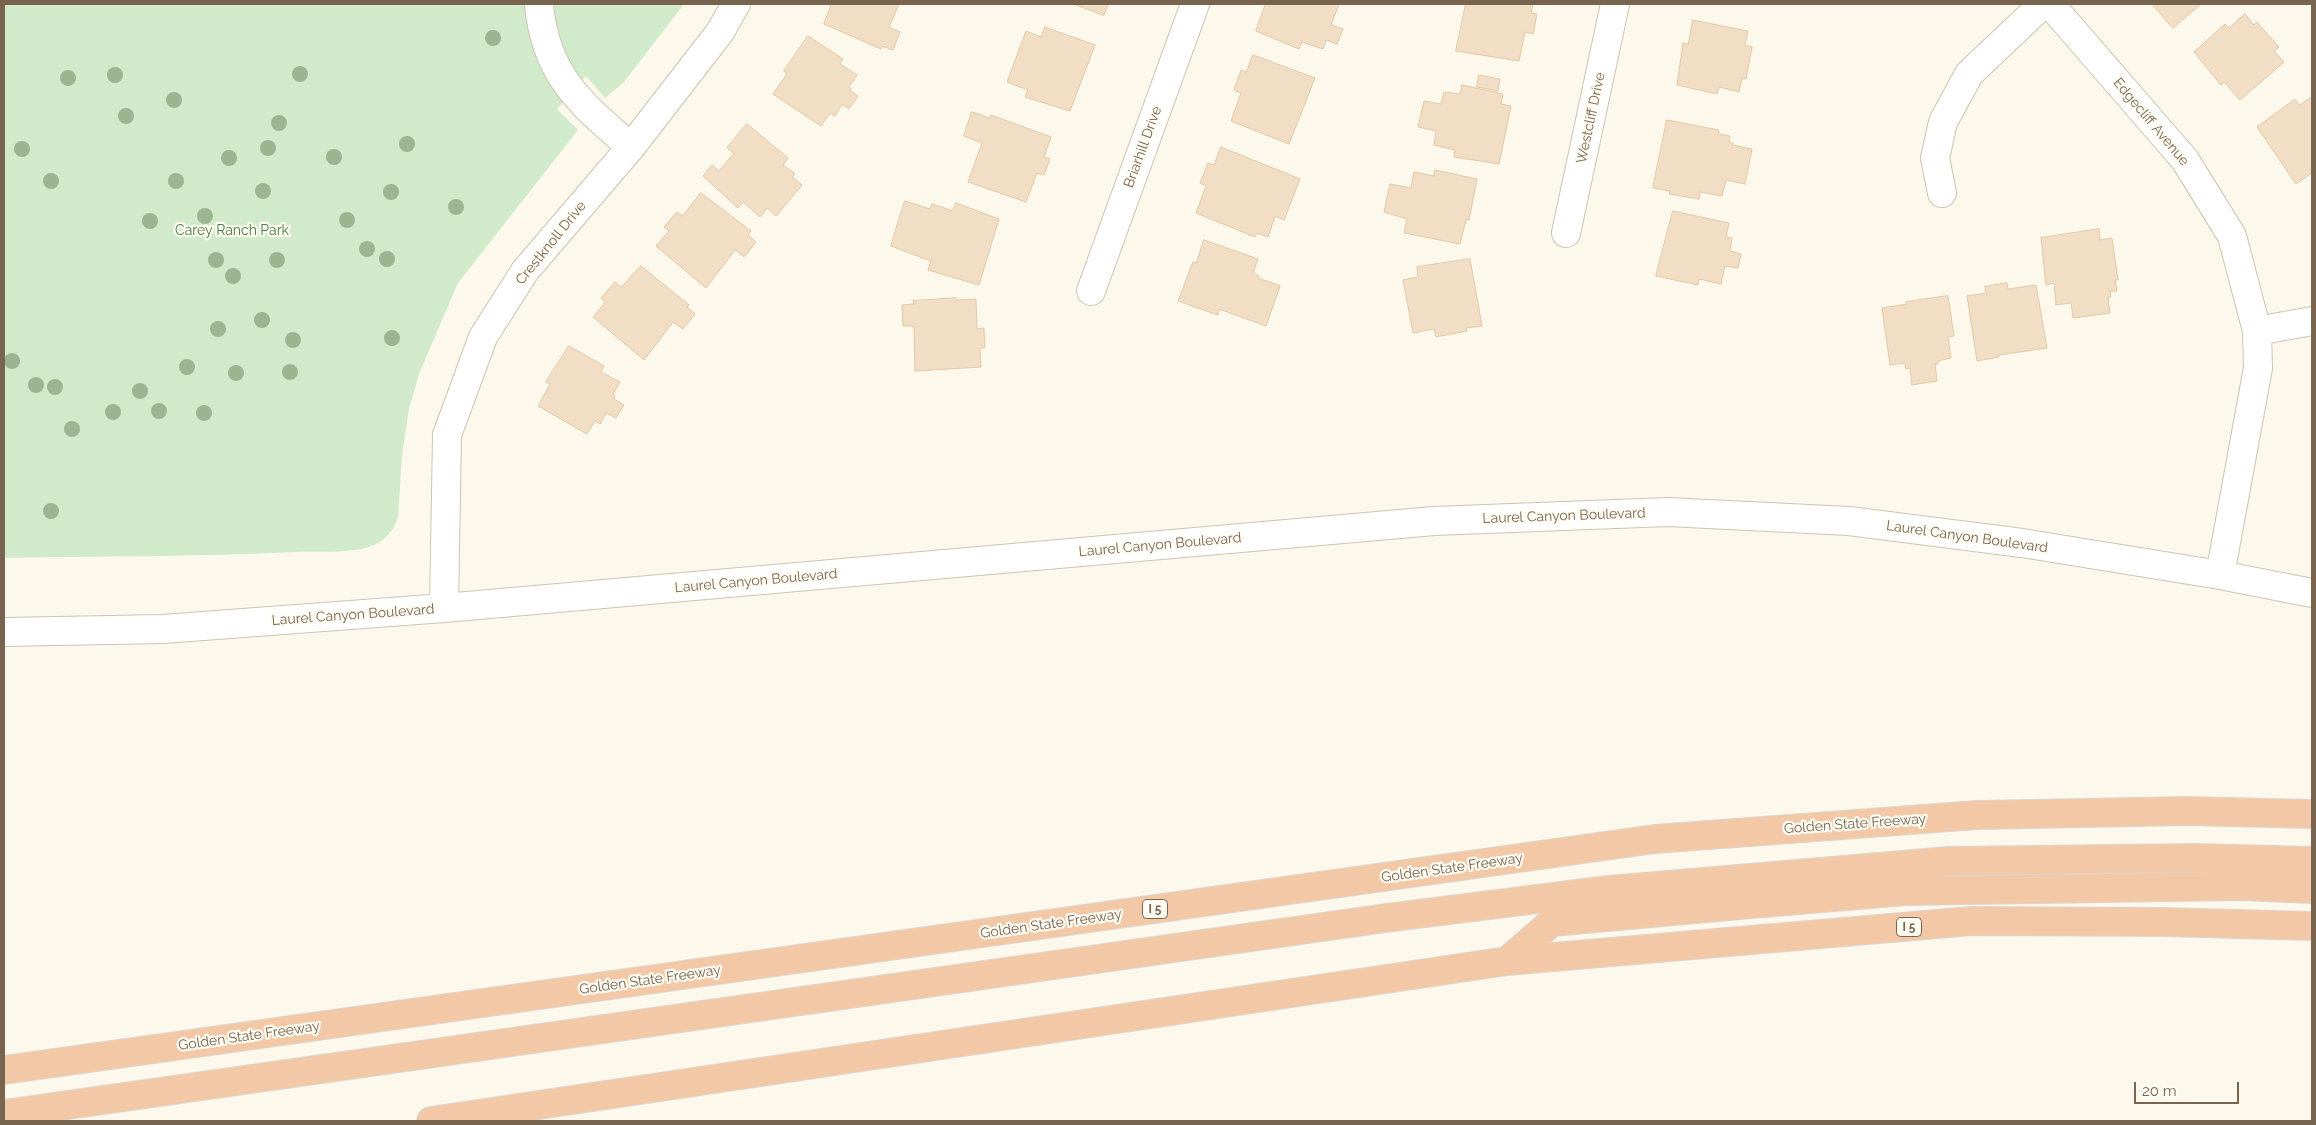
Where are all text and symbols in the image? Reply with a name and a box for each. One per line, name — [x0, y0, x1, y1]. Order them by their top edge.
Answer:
street label: Westcliff Drive — [1573, 71, 1609, 165]
street label: Edgecliff Avenue — [2109, 75, 2193, 169]
street label: Briarhill Drive — [1120, 104, 1166, 190]
street label: Crestknoll Drive — [512, 198, 590, 288]
park label: Carey Ranch Park — [175, 223, 289, 239]
street label: Laurel Canyon Boulevard — [1482, 505, 1646, 527]
street label: Laurel Canyon Boulevard — [1885, 517, 2049, 557]
street label: Laurel Canyon Boulevard — [1078, 530, 1242, 560]
street label: Laurel Canyon Boulevard — [674, 566, 838, 596]
street label: Laurel Canyon Boulevard — [271, 601, 435, 629]
street label: Golden State Freeway — [1783, 811, 1927, 837]
street label: Golden State Freeway — [1380, 850, 1524, 886]
road number: I 5 — [1142, 900, 1168, 919]
street label: Golden State Freeway — [979, 906, 1123, 942]
road number: I 5 — [1896, 918, 1922, 936]
street label: Golden State Freeway — [578, 962, 722, 998]
street label: Golden State Freeway — [177, 1018, 321, 1054]
scale bar — [2136, 1072, 2241, 1104]
text: 20 m — [2142, 1082, 2177, 1100]

